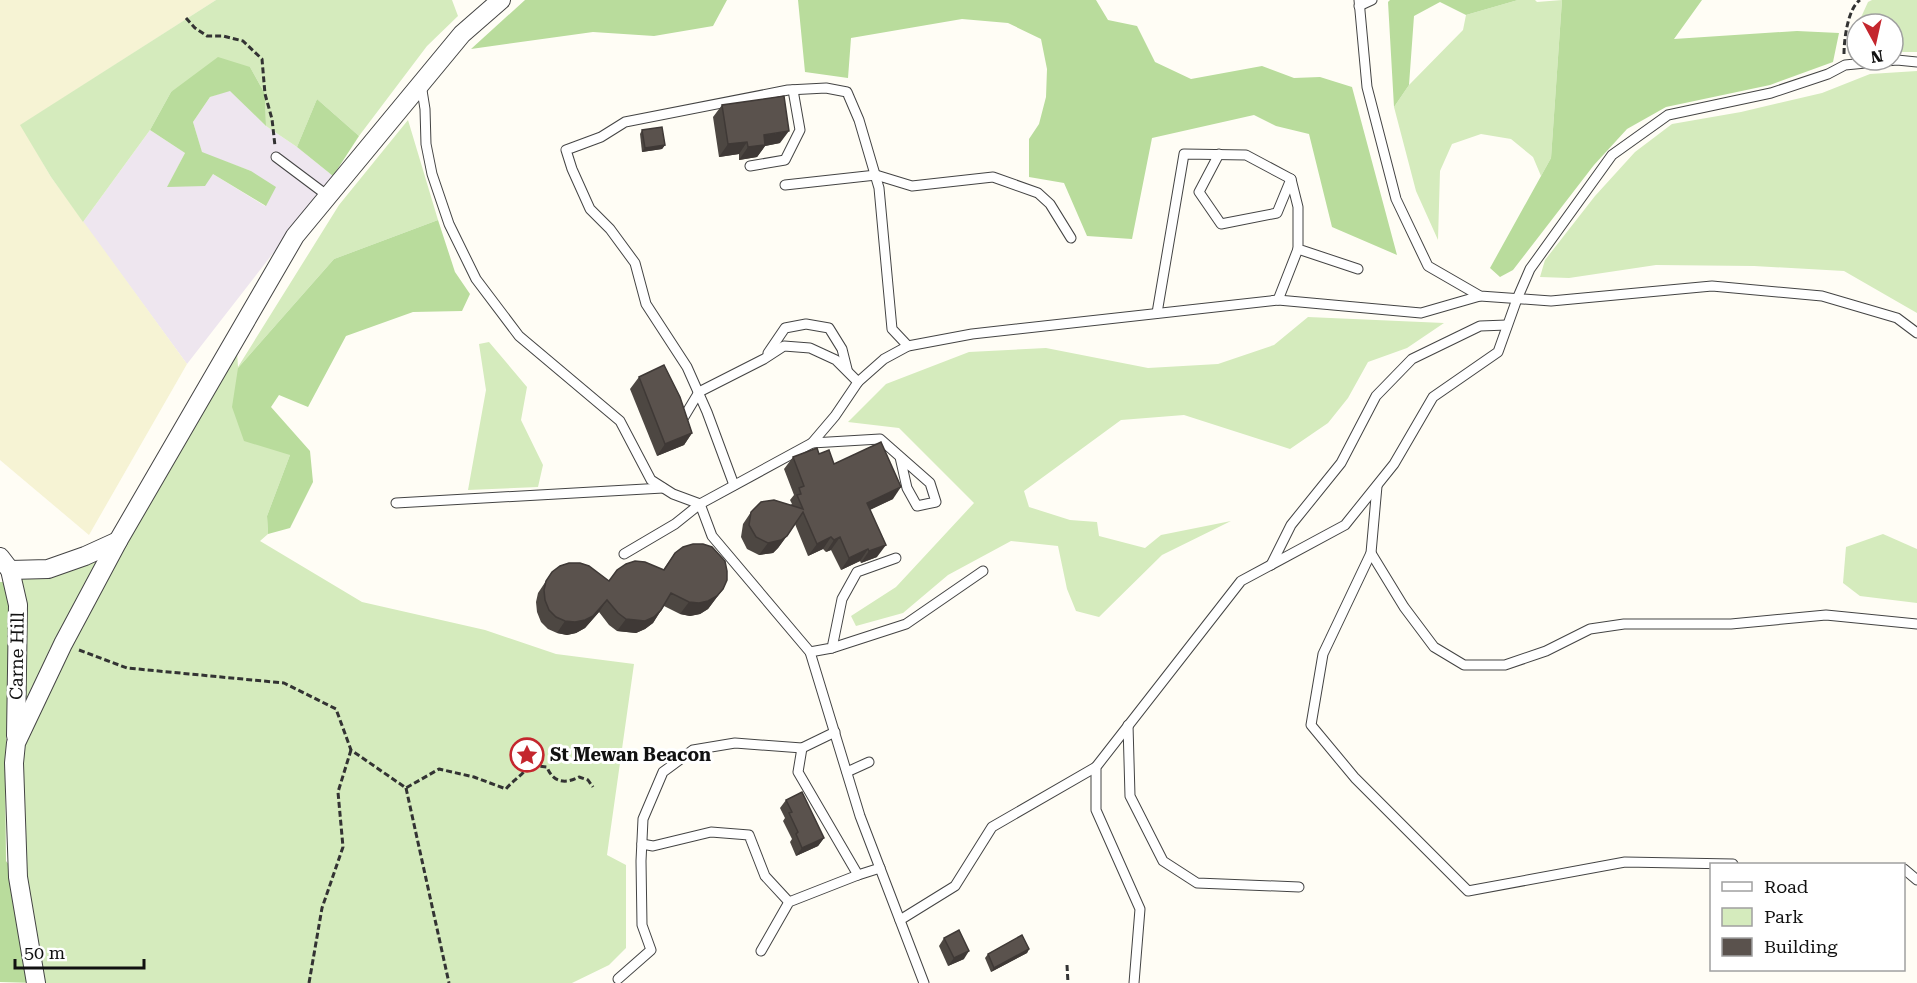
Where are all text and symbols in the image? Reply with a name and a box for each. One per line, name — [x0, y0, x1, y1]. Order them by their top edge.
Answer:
north arrow — [1845, 12, 1905, 72]
text: N — [1870, 46, 1884, 67]
street label: Carne Hill — [5, 611, 28, 700]
place icon: St Mewan Beacon — [509, 737, 545, 773]
place label: St Mewan Beacon — [550, 744, 711, 765]
legend — [1710, 863, 1905, 971]
text: Road — [1764, 876, 1809, 897]
text: Park — [1764, 906, 1804, 927]
scale bar — [15, 932, 144, 970]
text: Building — [1764, 936, 1838, 957]
text: 50 m — [24, 942, 65, 963]

